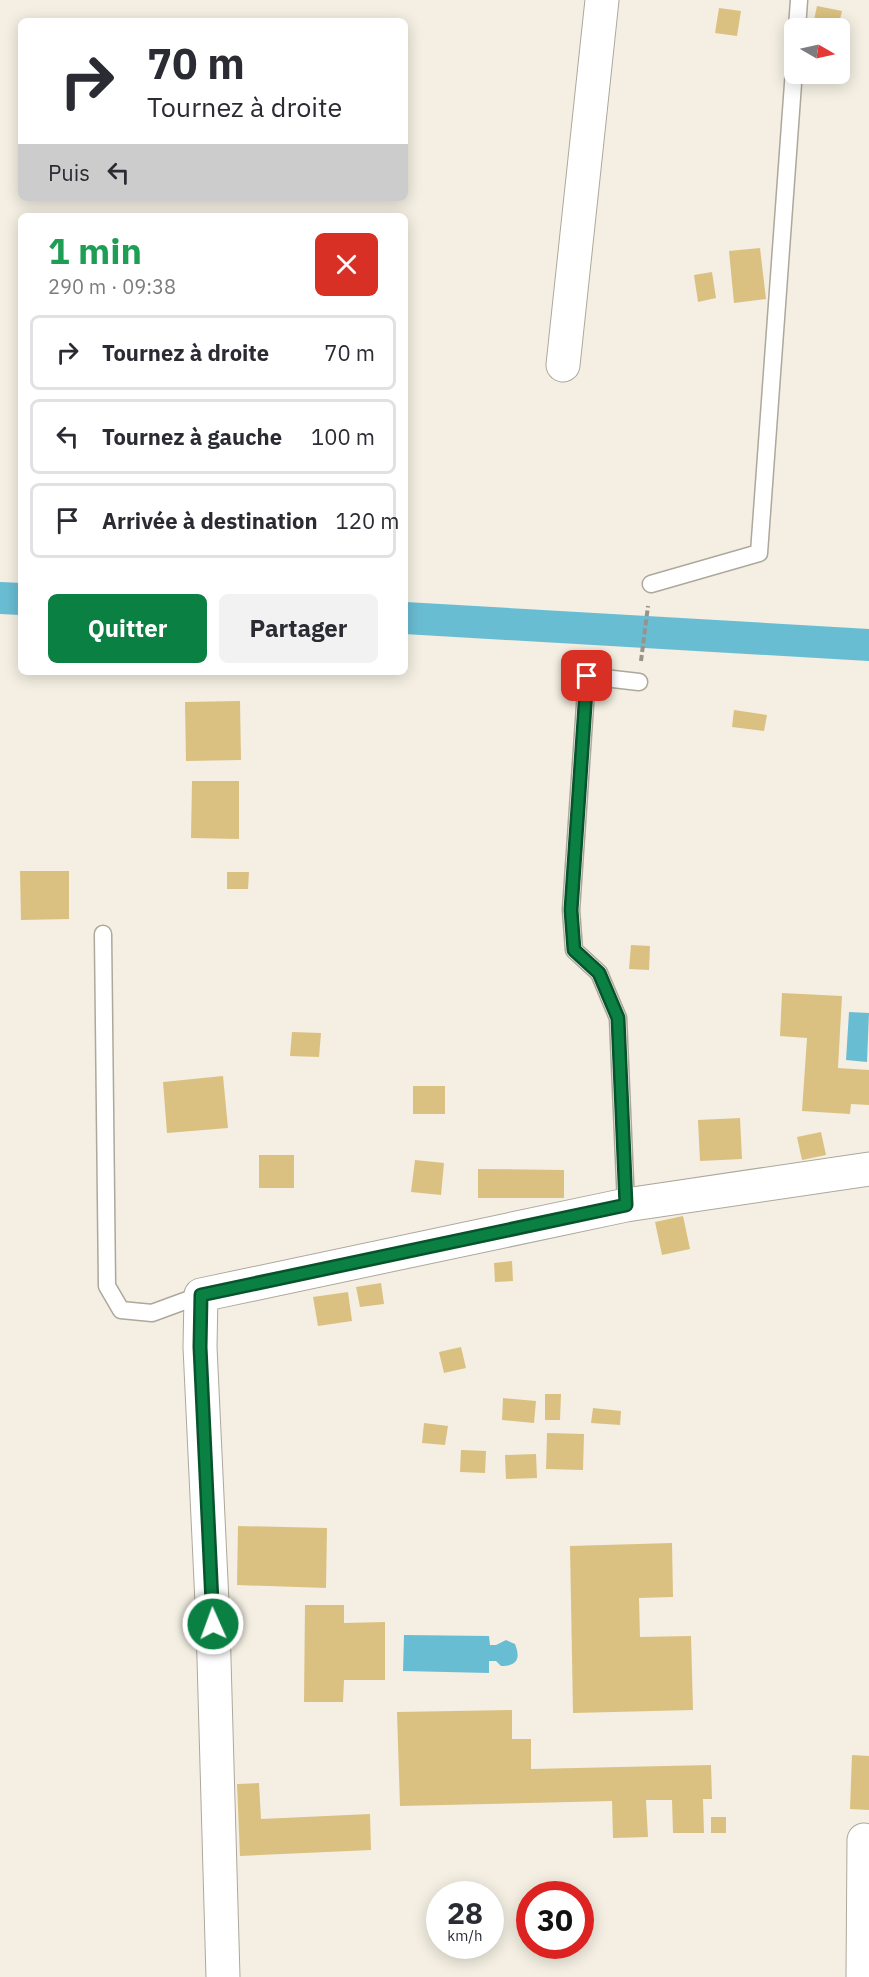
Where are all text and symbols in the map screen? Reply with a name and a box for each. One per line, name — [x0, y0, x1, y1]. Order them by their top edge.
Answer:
north arrow — [784, 18, 850, 84]
map controls — [784, 18, 850, 84]
text: 70 m — [147, 36, 245, 91]
icon: right — [48, 42, 126, 120]
text: Tournez à droite — [147, 89, 342, 124]
icon: left — [102, 156, 135, 189]
text: Puis — [48, 158, 90, 187]
text: 1 min — [48, 227, 142, 274]
button: close — [315, 233, 378, 296]
text: 290 m · 09:38 — [48, 273, 176, 300]
icon: right — [51, 336, 84, 369]
text: Tournez à droite — [102, 338, 269, 367]
text: 70 m — [324, 338, 375, 367]
icon: left — [51, 420, 84, 453]
text: Tournez à gauche — [102, 422, 282, 451]
text: 100 m — [311, 422, 375, 451]
icon: arrive — [51, 504, 84, 537]
text: Arrivée à destination — [102, 506, 318, 535]
text: 120 m — [336, 506, 400, 535]
button: Quitter — [48, 594, 207, 663]
button: Partager — [219, 594, 378, 663]
pin — [561, 650, 612, 701]
icon: arrive — [570, 659, 603, 692]
position arrow — [181, 1592, 245, 1656]
speed limit sign: 30 — [516, 1881, 594, 1959]
text: 28 — [447, 1893, 483, 1932]
text: km/h — [447, 1926, 483, 1945]

